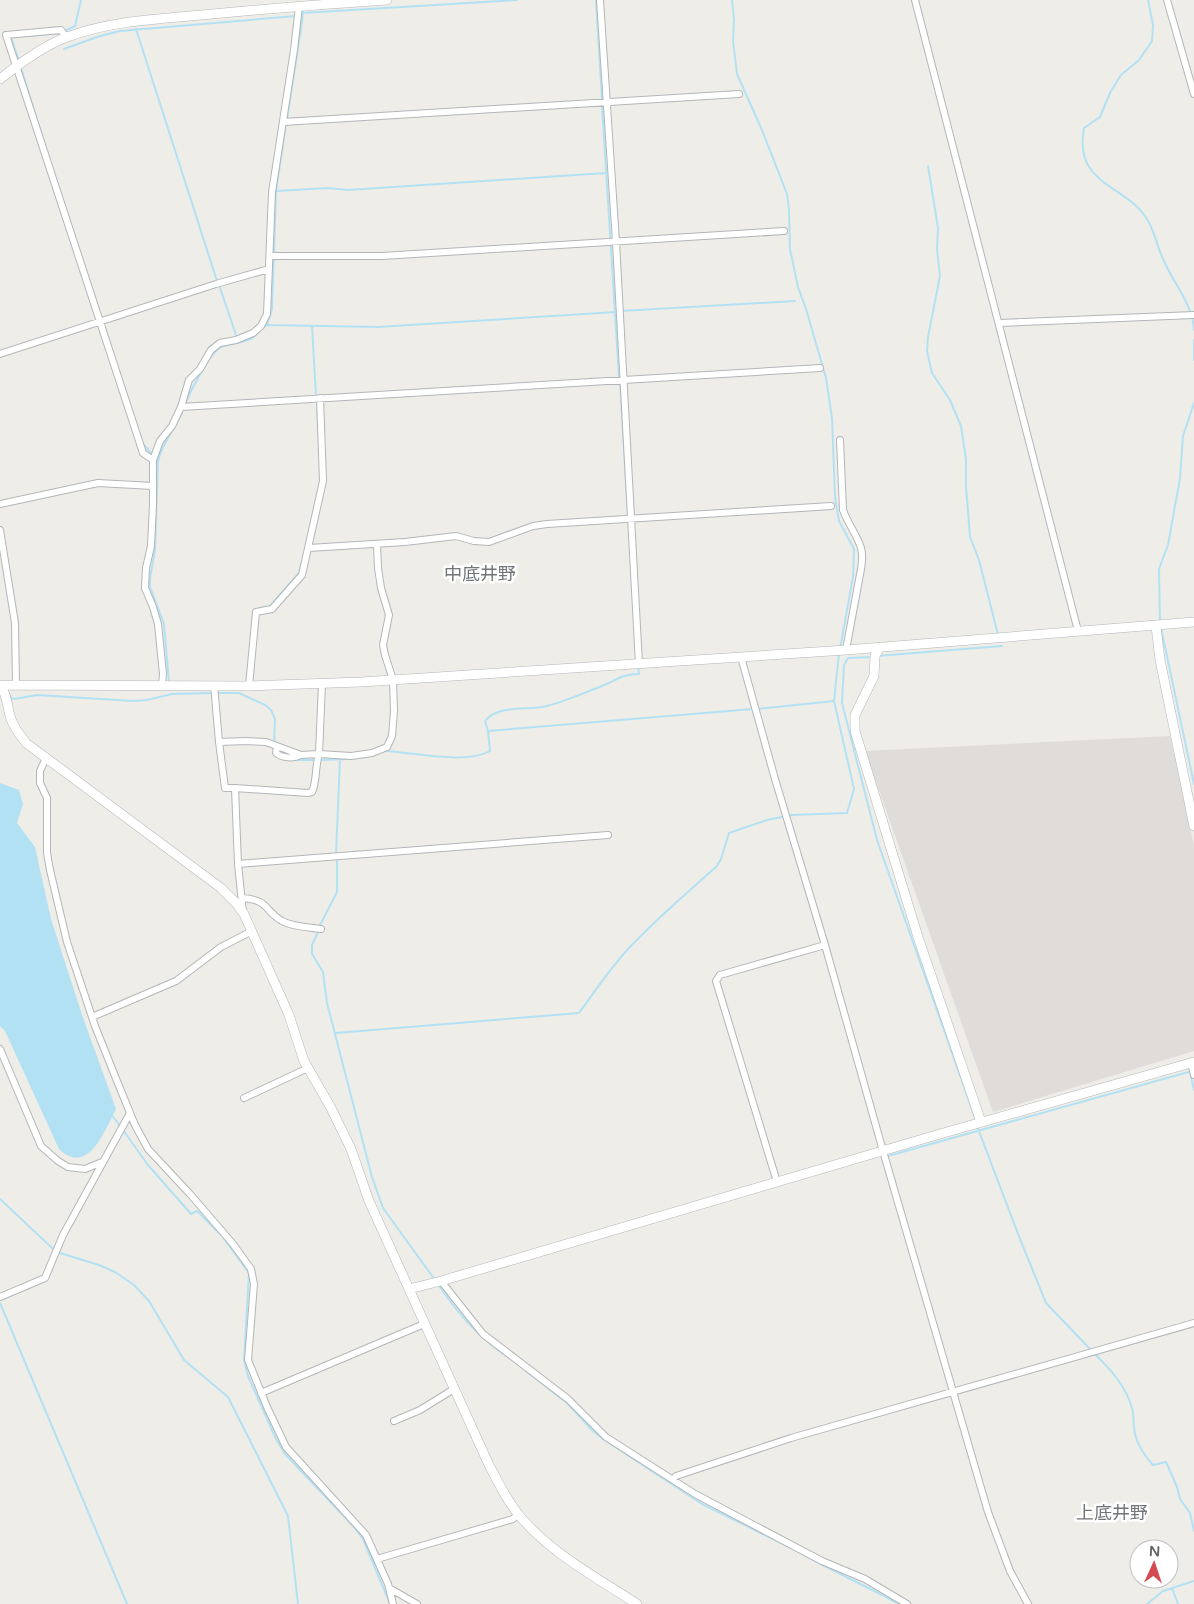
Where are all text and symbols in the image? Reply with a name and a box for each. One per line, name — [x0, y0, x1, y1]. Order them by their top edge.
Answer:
district label: 中底井野 — [444, 563, 516, 585]
district label: 上底井野 — [1076, 1502, 1148, 1524]
north arrow — [1129, 1539, 1179, 1589]
text: N — [1149, 1543, 1161, 1560]

